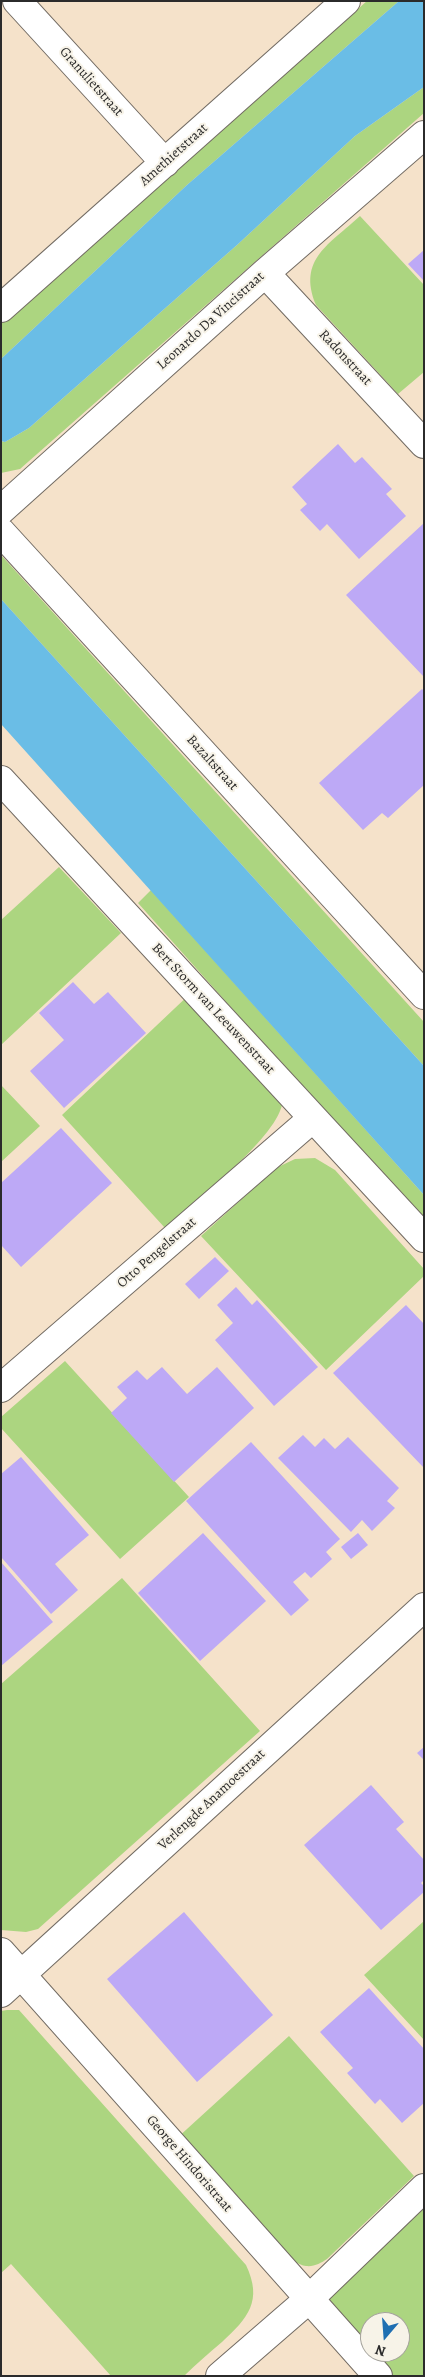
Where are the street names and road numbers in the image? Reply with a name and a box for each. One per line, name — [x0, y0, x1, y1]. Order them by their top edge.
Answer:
street label: Granulietstraat — [56, 44, 126, 120]
street label: Amethietstraat — [136, 120, 212, 190]
street label: Leonardo Da Vincistraat — [154, 268, 268, 374]
street label: Radonstraat — [315, 327, 375, 389]
street label: Bazaltstraat — [183, 732, 241, 794]
street label: Bert Storm van Leeuwenstraat — [148, 940, 278, 1078]
street label: Otto Pengelstraat — [114, 1214, 200, 1292]
street label: Verlengde Anamoestraat — [155, 1746, 269, 1854]
street label: George Hindoristraat — [142, 2112, 236, 2216]

